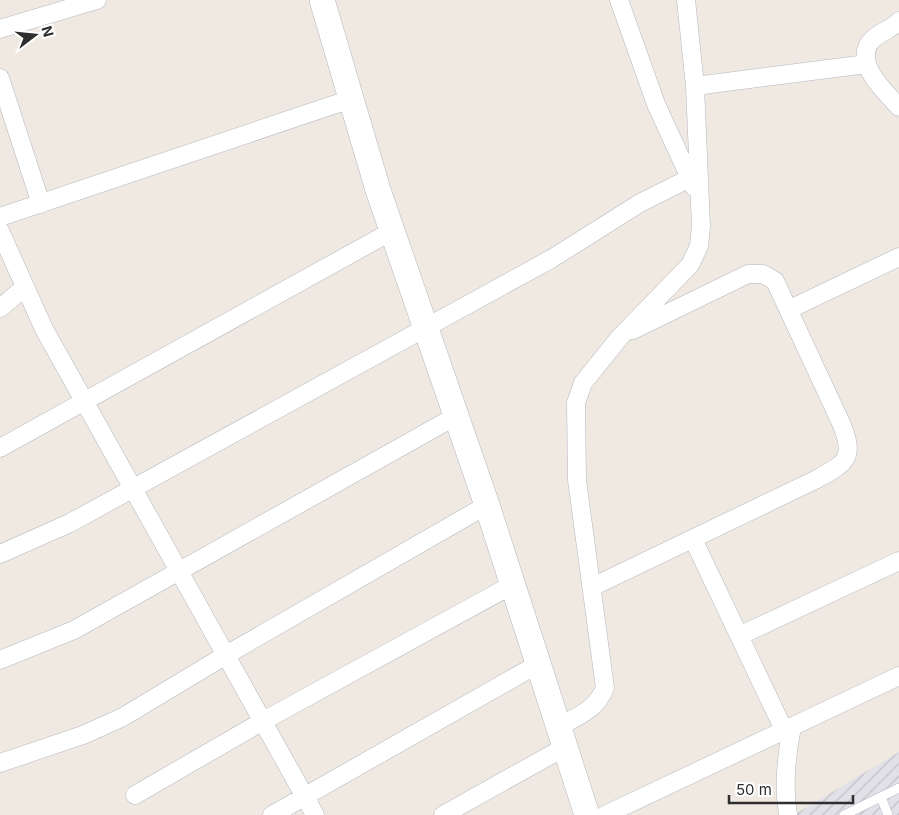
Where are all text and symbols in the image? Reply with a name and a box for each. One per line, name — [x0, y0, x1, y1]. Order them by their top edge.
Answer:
north arrow — [10, 10, 60, 60]
text: N — [38, 24, 58, 39]
scale bar — [729, 772, 853, 804]
text: 50 m — [736, 780, 772, 799]

